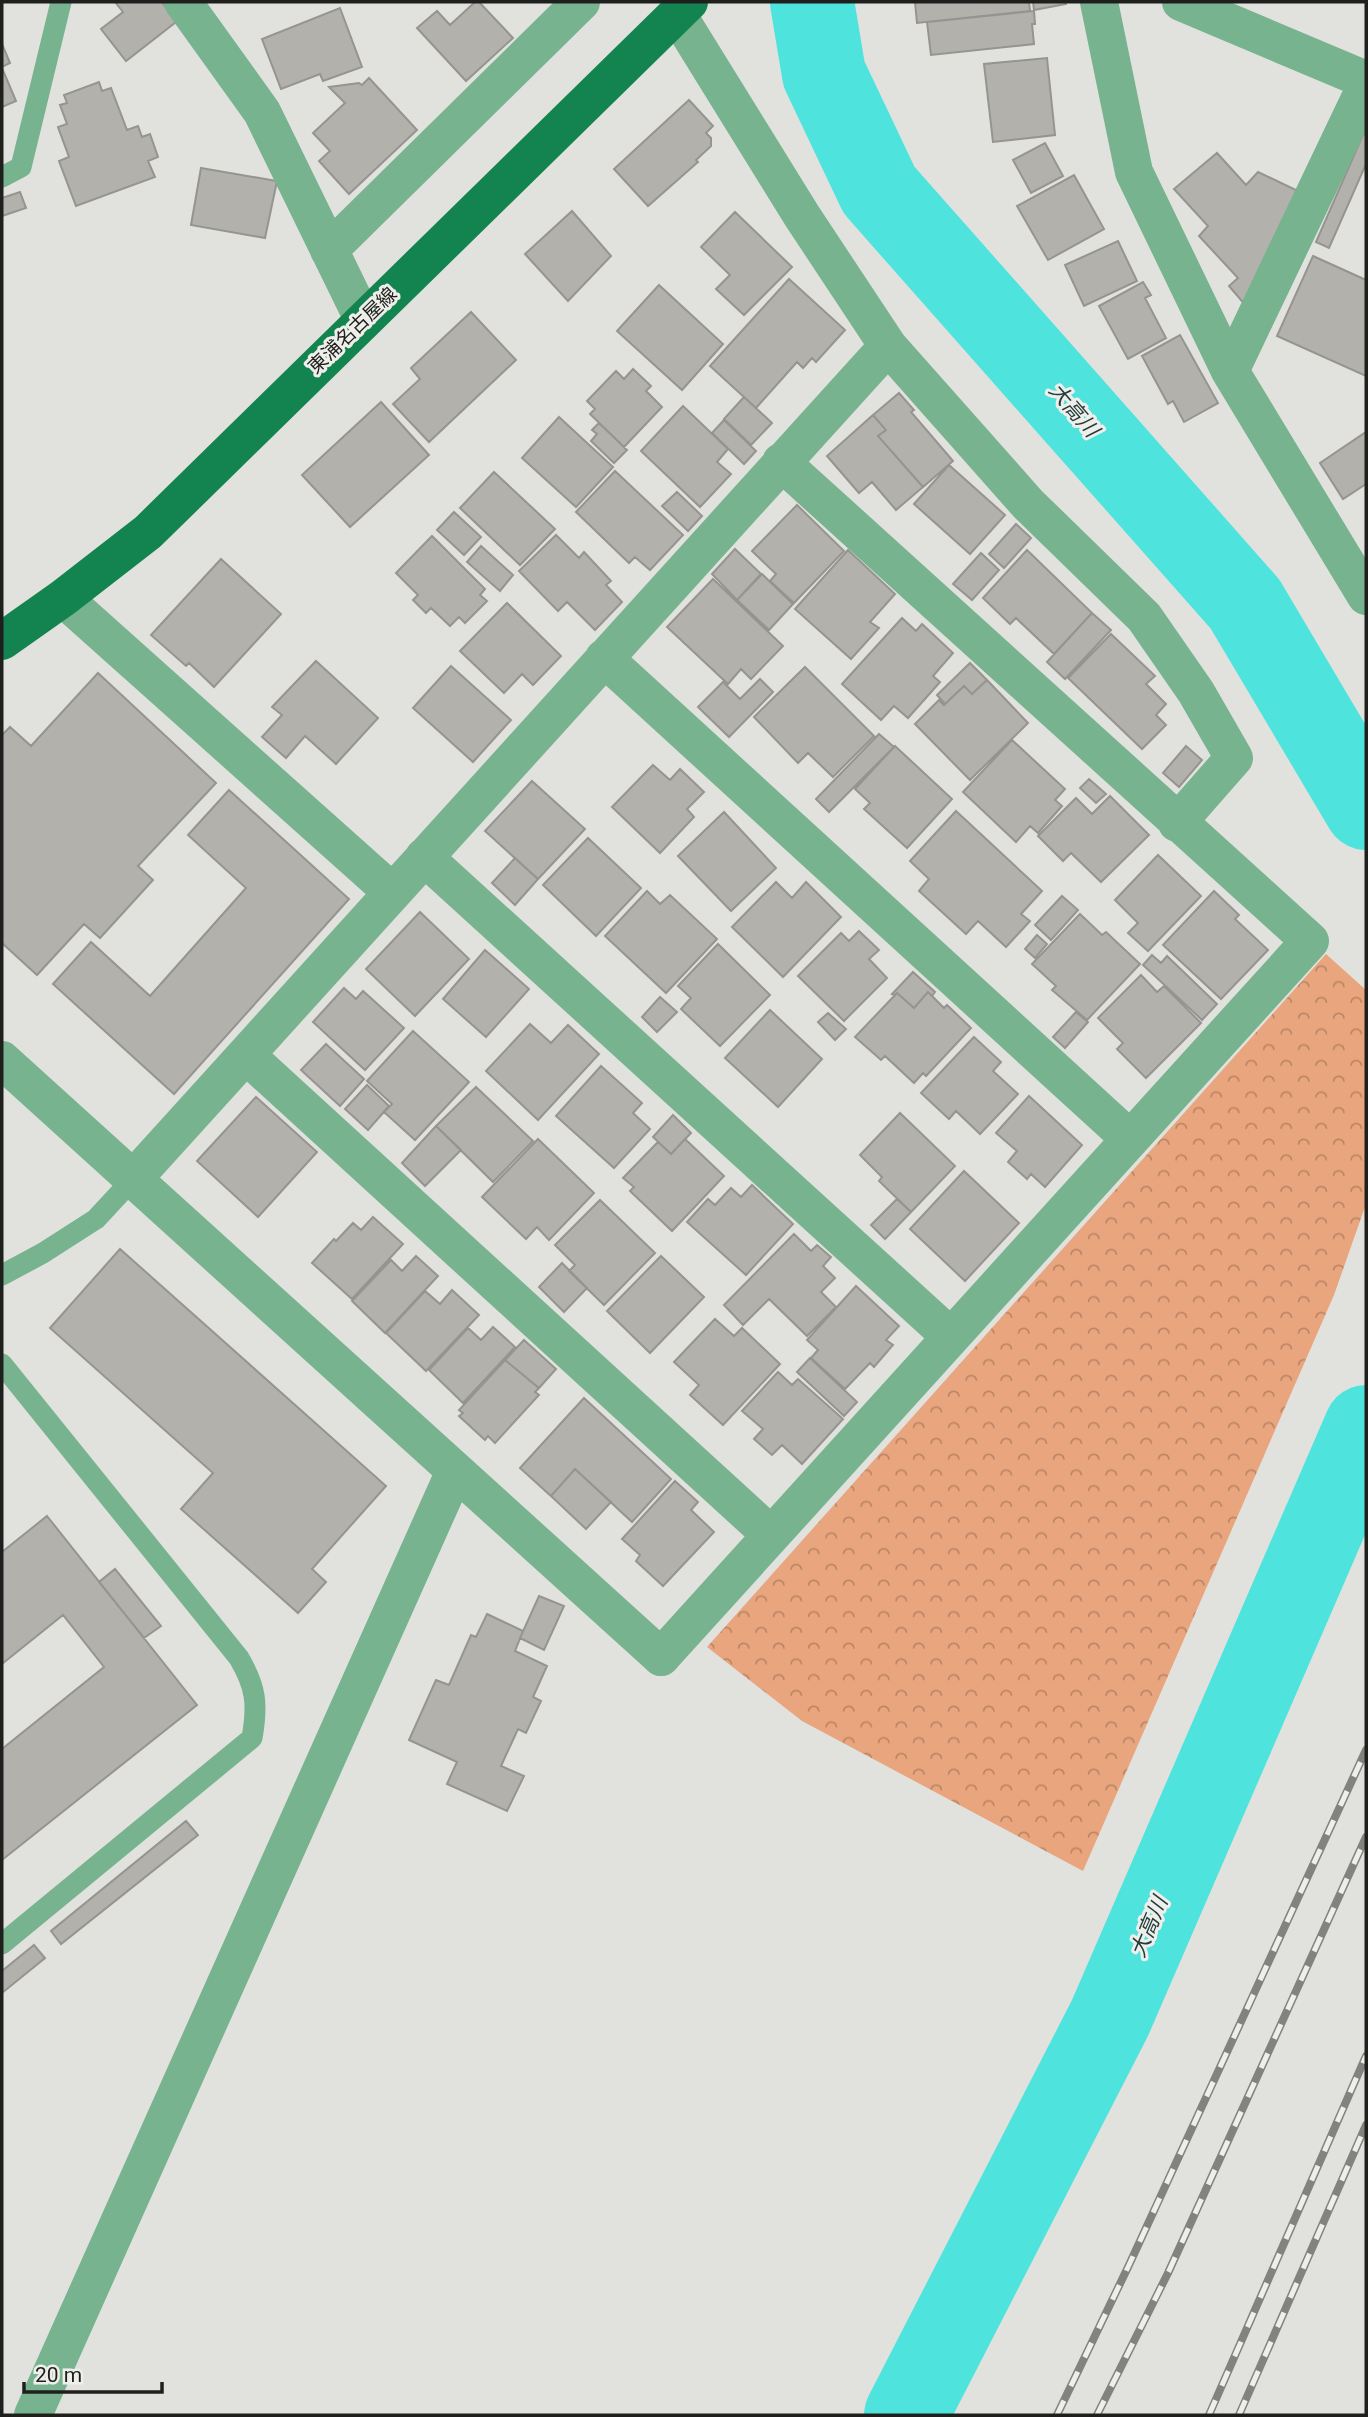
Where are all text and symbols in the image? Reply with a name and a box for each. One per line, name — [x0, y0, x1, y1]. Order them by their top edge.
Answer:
street label: 東浦名古屋線 — [303, 282, 401, 378]
water label: 大高川 — [1044, 378, 1105, 443]
water label: 大高川 — [1126, 1891, 1173, 1961]
scale bar — [24, 2350, 163, 2394]
text: 20 m — [35, 2363, 82, 2387]

